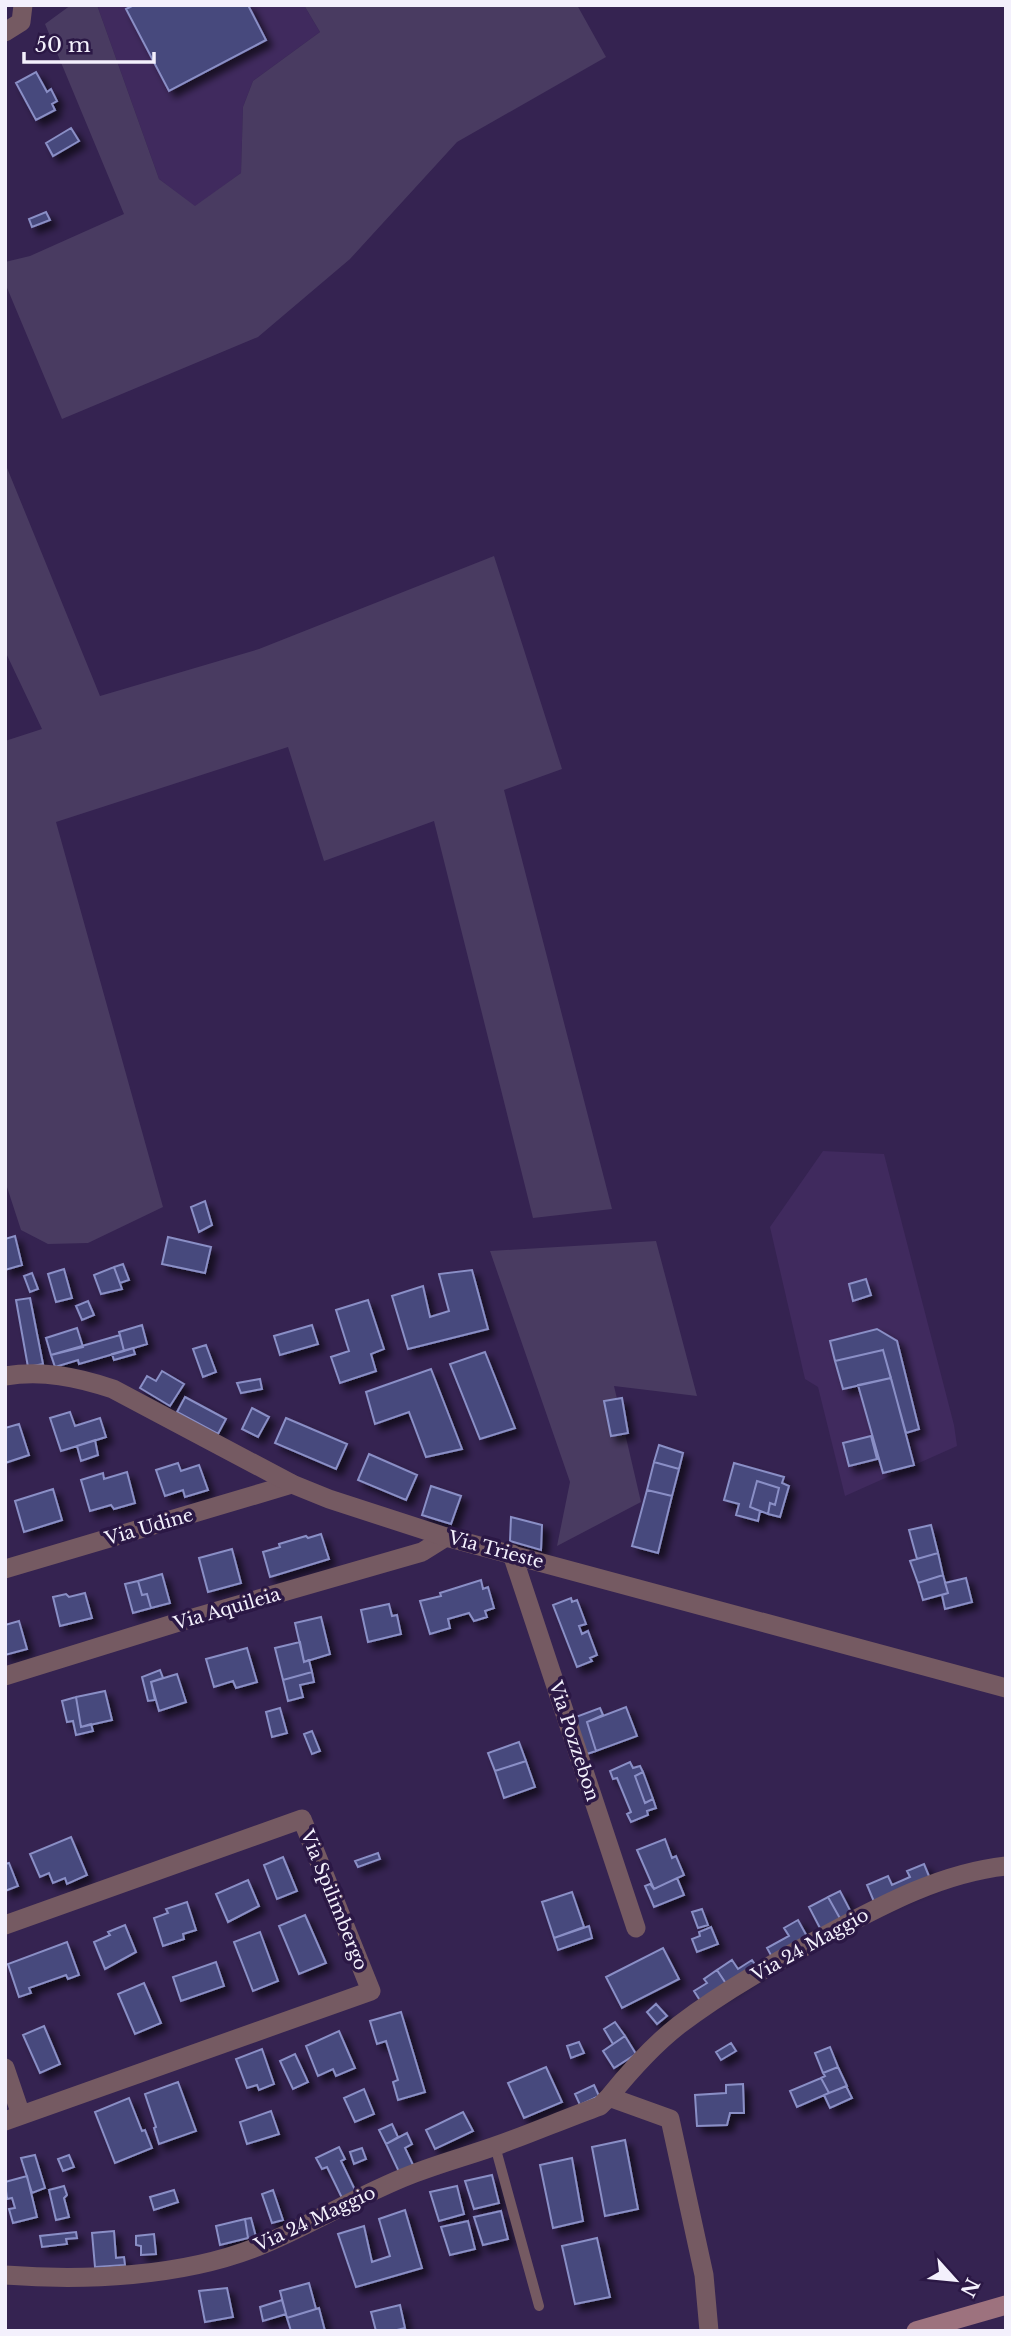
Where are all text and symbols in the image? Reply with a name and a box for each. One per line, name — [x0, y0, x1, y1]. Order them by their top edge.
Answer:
scale bar — [24, 21, 154, 65]
text: 50 m — [35, 32, 91, 58]
street label: Via Udine — [101, 1504, 196, 1550]
street label: Via Trieste — [445, 1526, 546, 1573]
street label: Via Aquileia — [170, 1583, 283, 1635]
street label: Via Pozzebon — [544, 1677, 604, 1804]
street label: Via Spilimbergo — [295, 1826, 372, 1973]
street label: Via 24 Maggio — [747, 1904, 873, 1987]
street label: Via 24 Maggio — [250, 2181, 379, 2257]
north arrow — [920, 2245, 990, 2315]
text: N — [955, 2274, 984, 2301]

